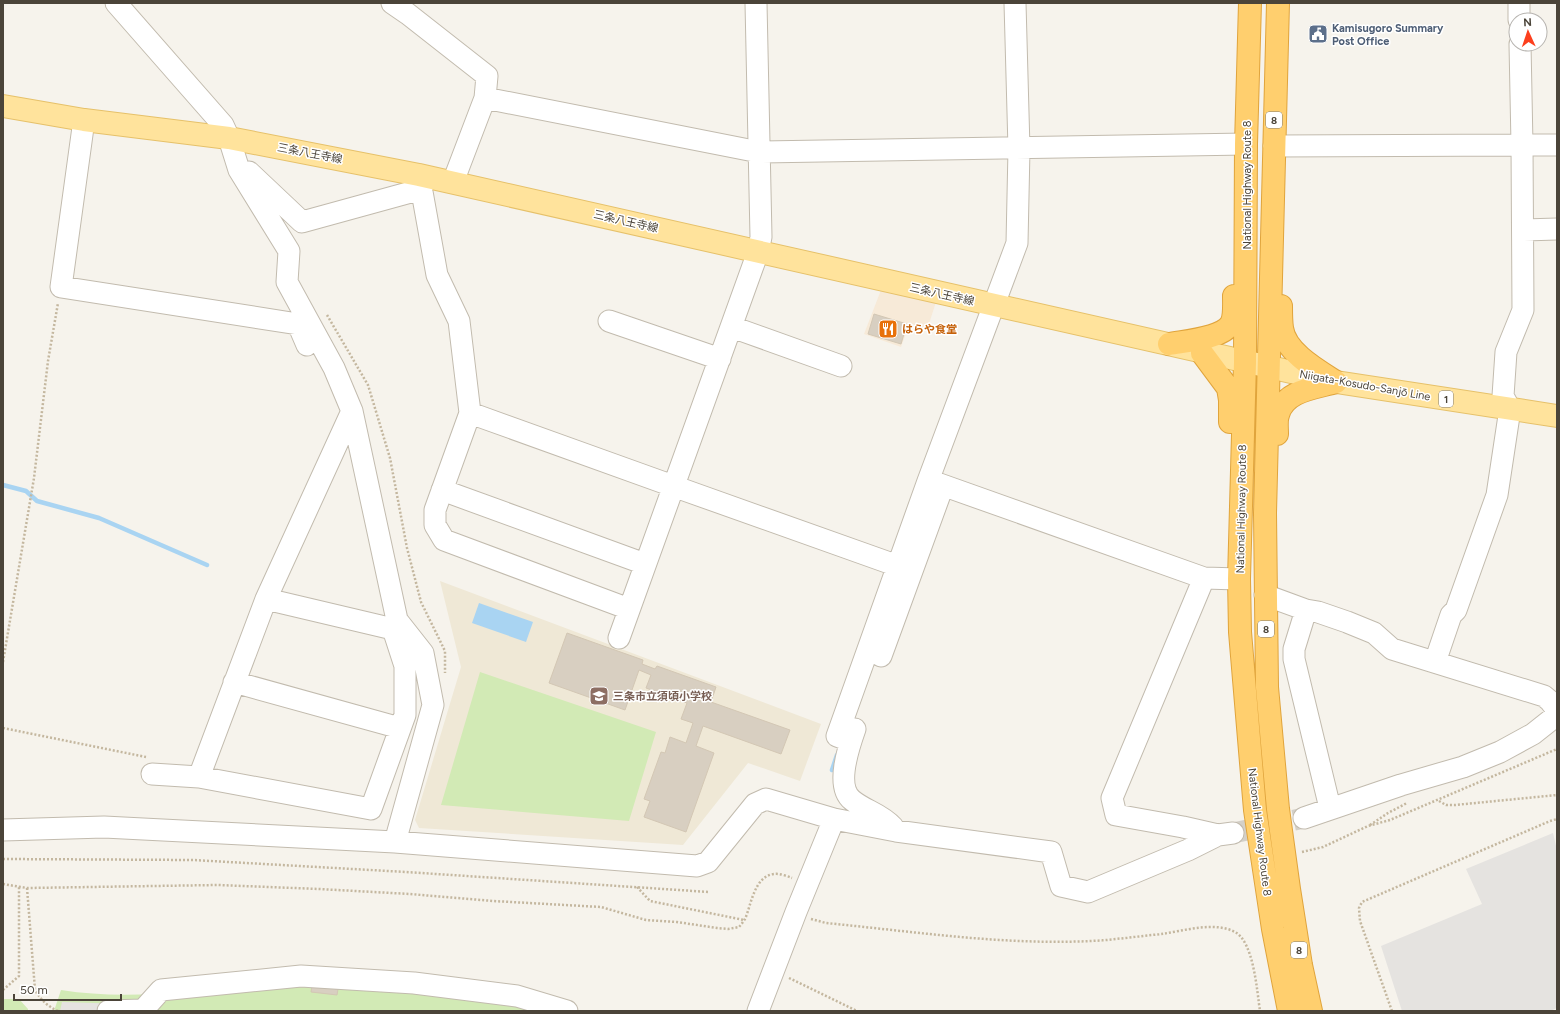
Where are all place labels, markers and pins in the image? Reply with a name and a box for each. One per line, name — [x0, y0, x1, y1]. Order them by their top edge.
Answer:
place label: Kamisugoro Summary Post Office — [1332, 22, 1444, 48]
public building icon: Kamisugoro Summary Post Office — [1307, 23, 1329, 45]
restaurant icon: はらや食堂 — [877, 318, 899, 340]
place label: はらや食堂 — [902, 323, 957, 336]
school or university icon: 三条市立須頃小学校 — [588, 685, 610, 707]
place label: 三条市立須頃小学校 — [613, 690, 712, 703]

